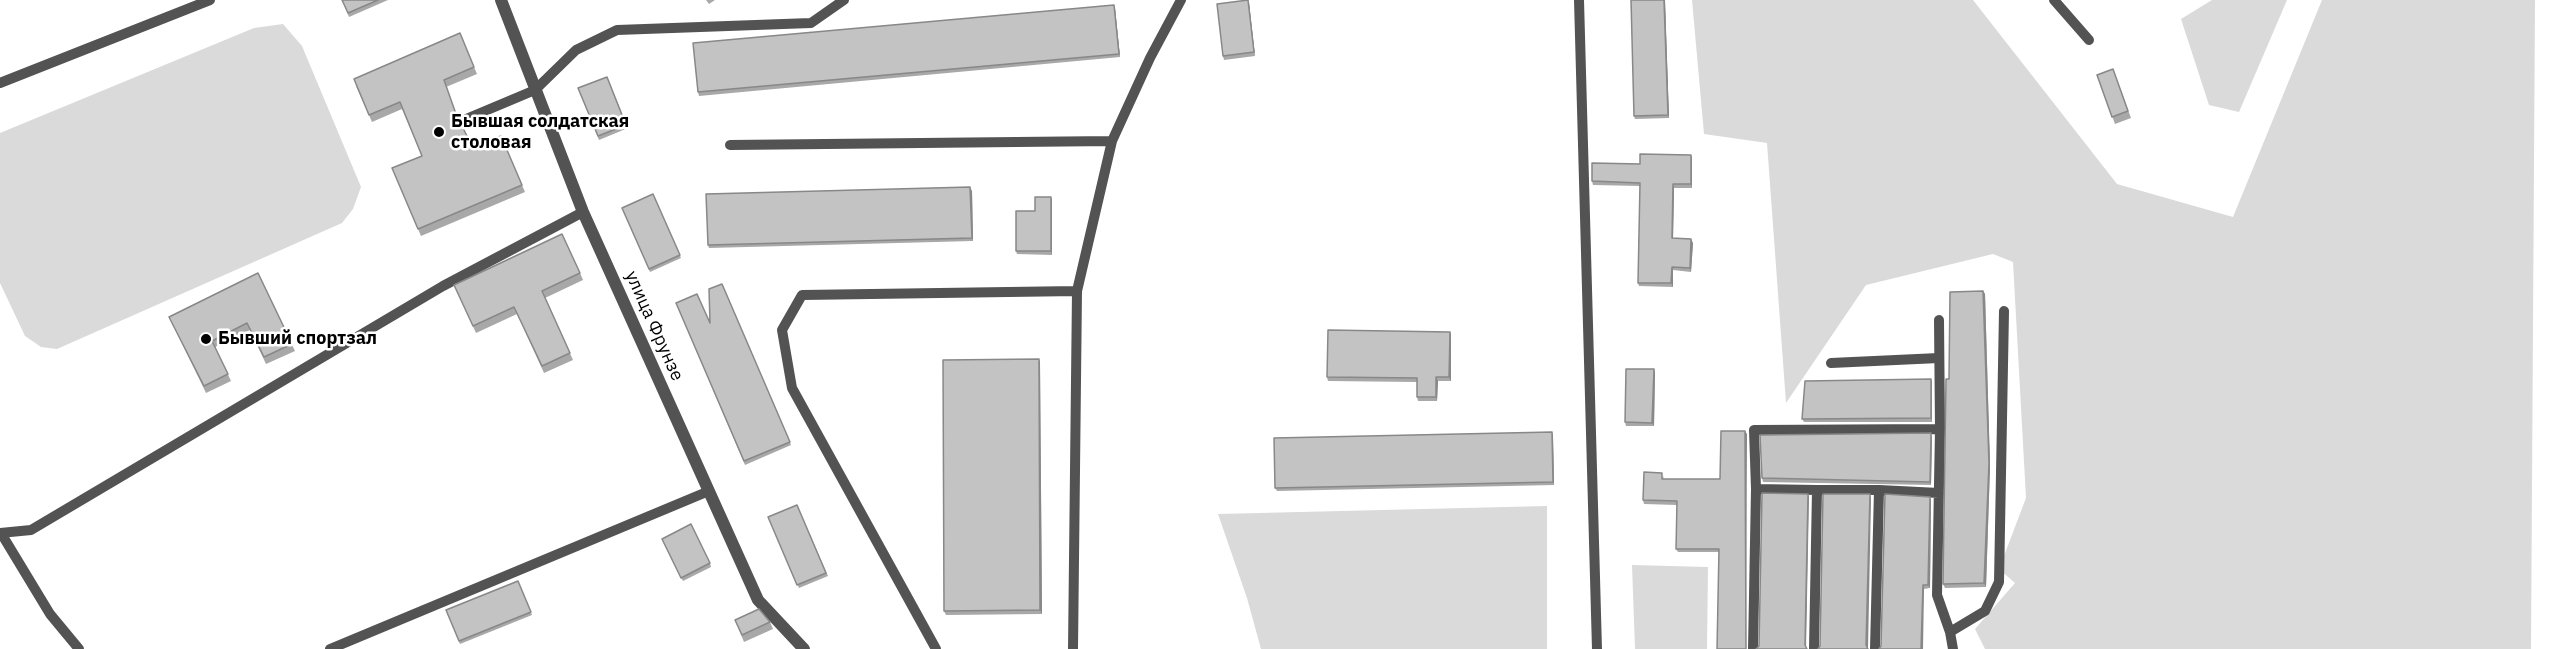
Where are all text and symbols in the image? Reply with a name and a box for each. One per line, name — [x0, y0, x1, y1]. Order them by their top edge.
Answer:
place label: Бывшая солдатская столовая — [451, 111, 629, 154]
marker: Бывшая солдатская столовая — [432, 125, 446, 139]
street label: улица Фрунзе — [620, 268, 688, 384]
place label: Бывший спортзал — [218, 328, 377, 350]
marker: Бывший спортзал — [199, 332, 213, 346]

